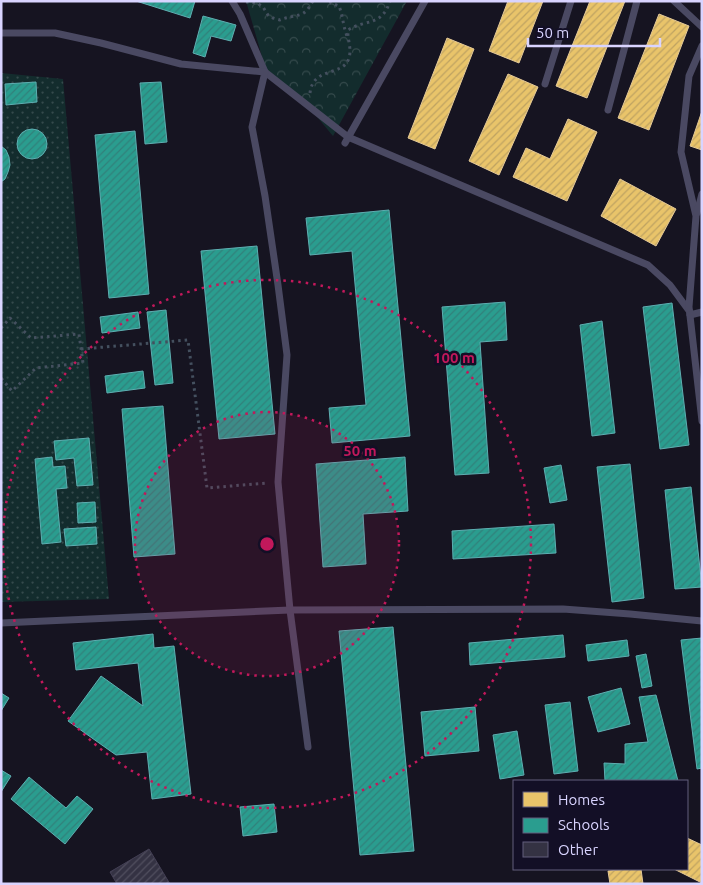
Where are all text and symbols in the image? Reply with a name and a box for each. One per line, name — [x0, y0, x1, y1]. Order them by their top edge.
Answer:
scale bar — [528, 15, 660, 47]
text: 50 m — [536, 24, 569, 41]
text: 100 m — [433, 349, 475, 366]
text: 50 m — [343, 442, 377, 459]
centre of rings — [258, 535, 276, 553]
legend — [513, 780, 688, 870]
text: Homes — [558, 791, 605, 808]
text: Schools — [558, 816, 609, 833]
text: Other — [558, 841, 598, 858]

